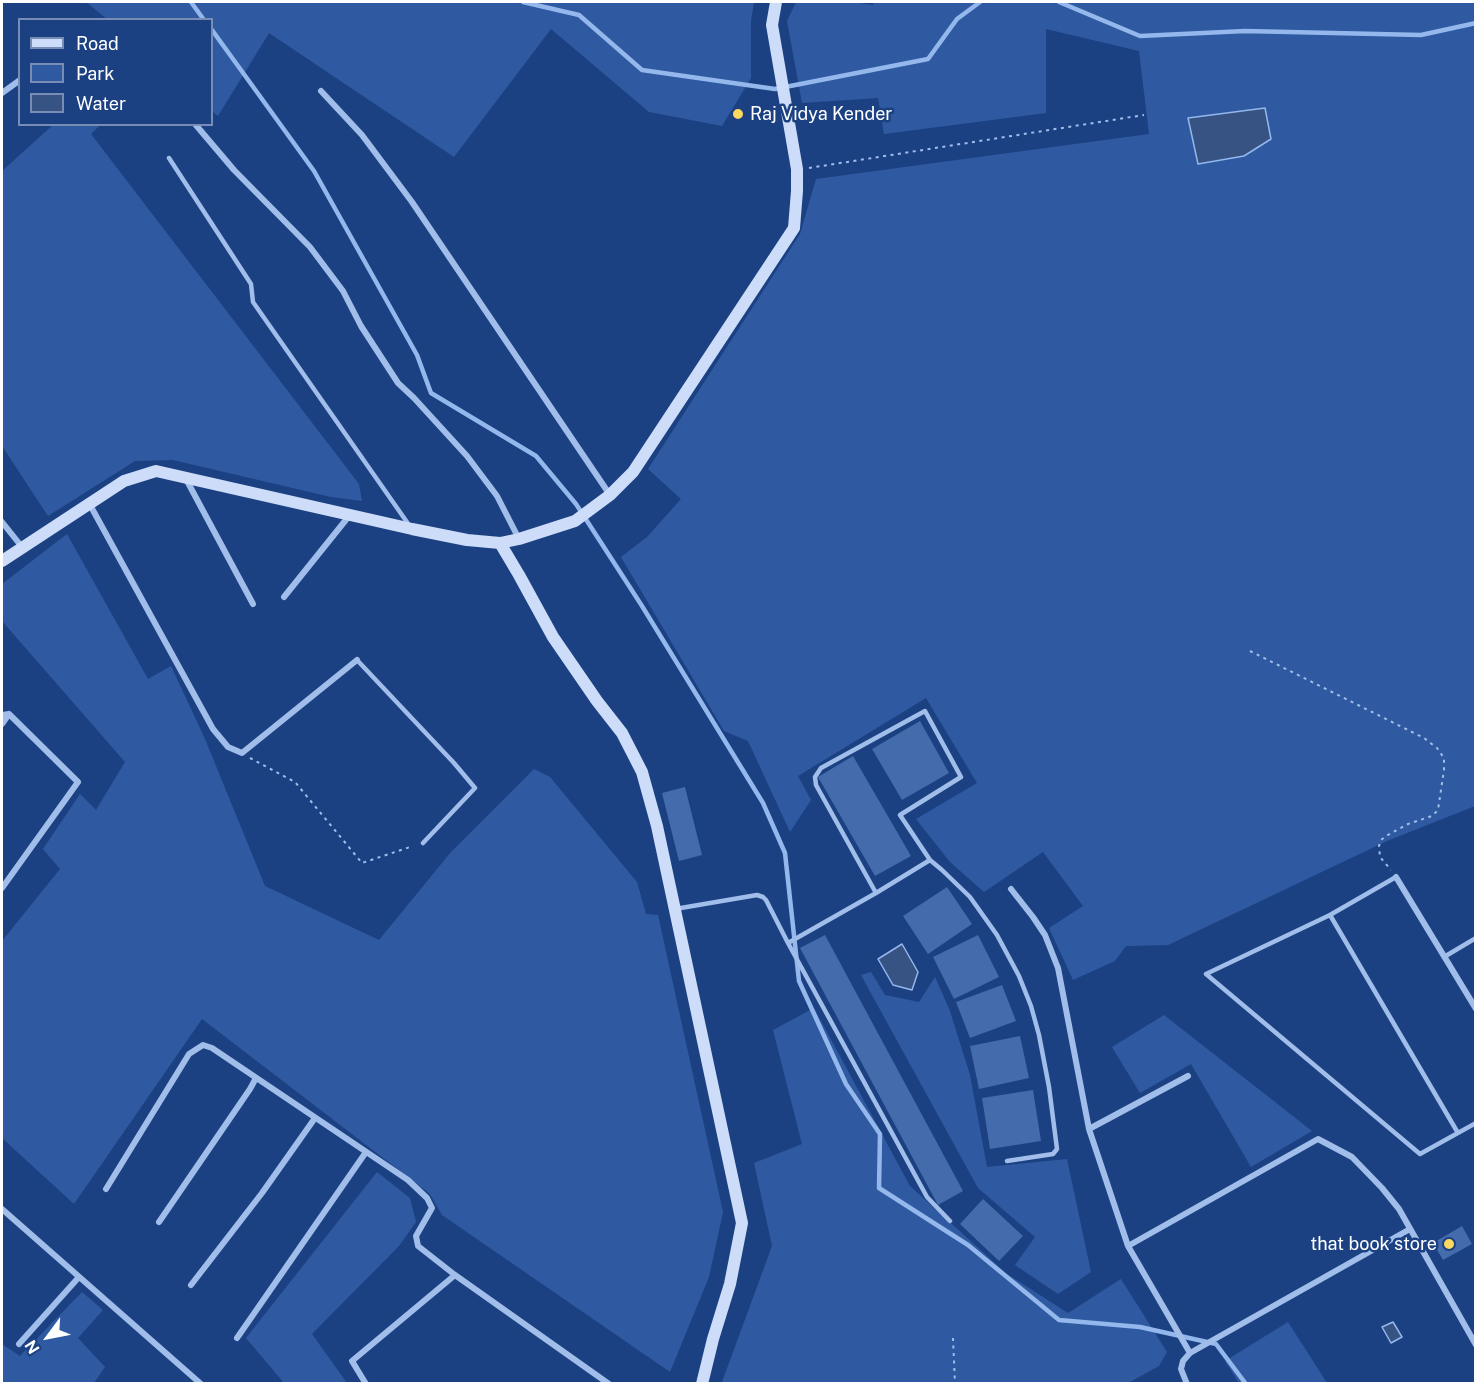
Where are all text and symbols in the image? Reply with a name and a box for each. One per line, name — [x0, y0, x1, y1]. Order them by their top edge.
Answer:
legend — [18, 18, 213, 126]
text: Road — [76, 33, 119, 54]
text: Park — [76, 63, 114, 84]
text: Water — [76, 93, 126, 114]
place label: Raj Vidya Kender — [750, 103, 892, 125]
marker: Raj Vidya Kender — [731, 107, 745, 121]
place label: that book store — [1310, 1233, 1437, 1255]
marker: that book store — [1442, 1237, 1456, 1251]
north arrow — [18, 1307, 78, 1367]
text: N — [21, 1336, 44, 1357]

